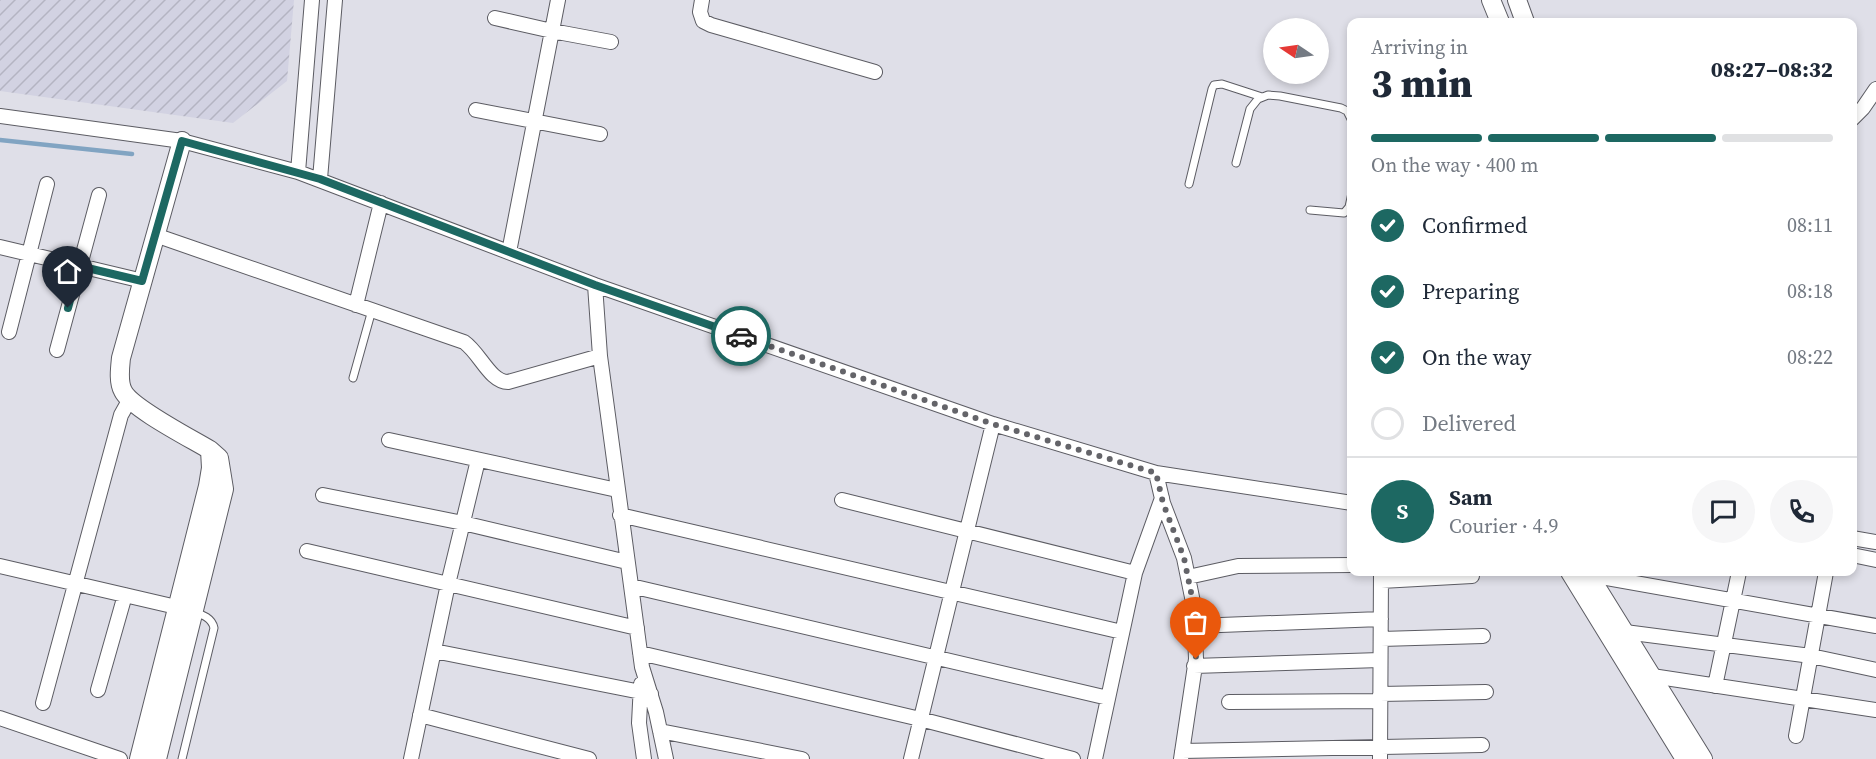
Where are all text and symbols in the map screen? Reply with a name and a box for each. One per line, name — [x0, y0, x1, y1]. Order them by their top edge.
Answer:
north arrow — [1263, 18, 1329, 84]
map controls — [1263, 18, 1329, 84]
text: Arriving in — [1371, 33, 1468, 61]
text: 08:27–08:32 — [1711, 54, 1833, 84]
text: 3 min — [1371, 57, 1473, 110]
text: On the way · 400 m — [1371, 151, 1538, 179]
icon: check — [1371, 209, 1404, 242]
text: Confirmed — [1422, 210, 1527, 240]
text: 08:11 — [1787, 211, 1833, 239]
pin — [42, 246, 93, 308]
icon: home — [51, 255, 84, 288]
icon: check — [1371, 275, 1404, 308]
text: Preparing — [1422, 276, 1519, 306]
text: 08:18 — [1787, 277, 1833, 305]
courier — [711, 306, 771, 366]
icon: car — [725, 320, 758, 353]
icon: check — [1371, 341, 1404, 374]
text: On the way — [1422, 342, 1531, 372]
text: 08:22 — [1787, 343, 1833, 371]
text: Delivered — [1422, 408, 1516, 438]
button: chat — [1692, 480, 1755, 543]
button: phone — [1770, 480, 1833, 543]
text: Sam — [1449, 482, 1493, 512]
text: S — [1397, 496, 1408, 526]
text: Courier · 4.9 — [1449, 512, 1558, 540]
pin — [1170, 597, 1221, 659]
icon: bag — [1179, 606, 1212, 639]

